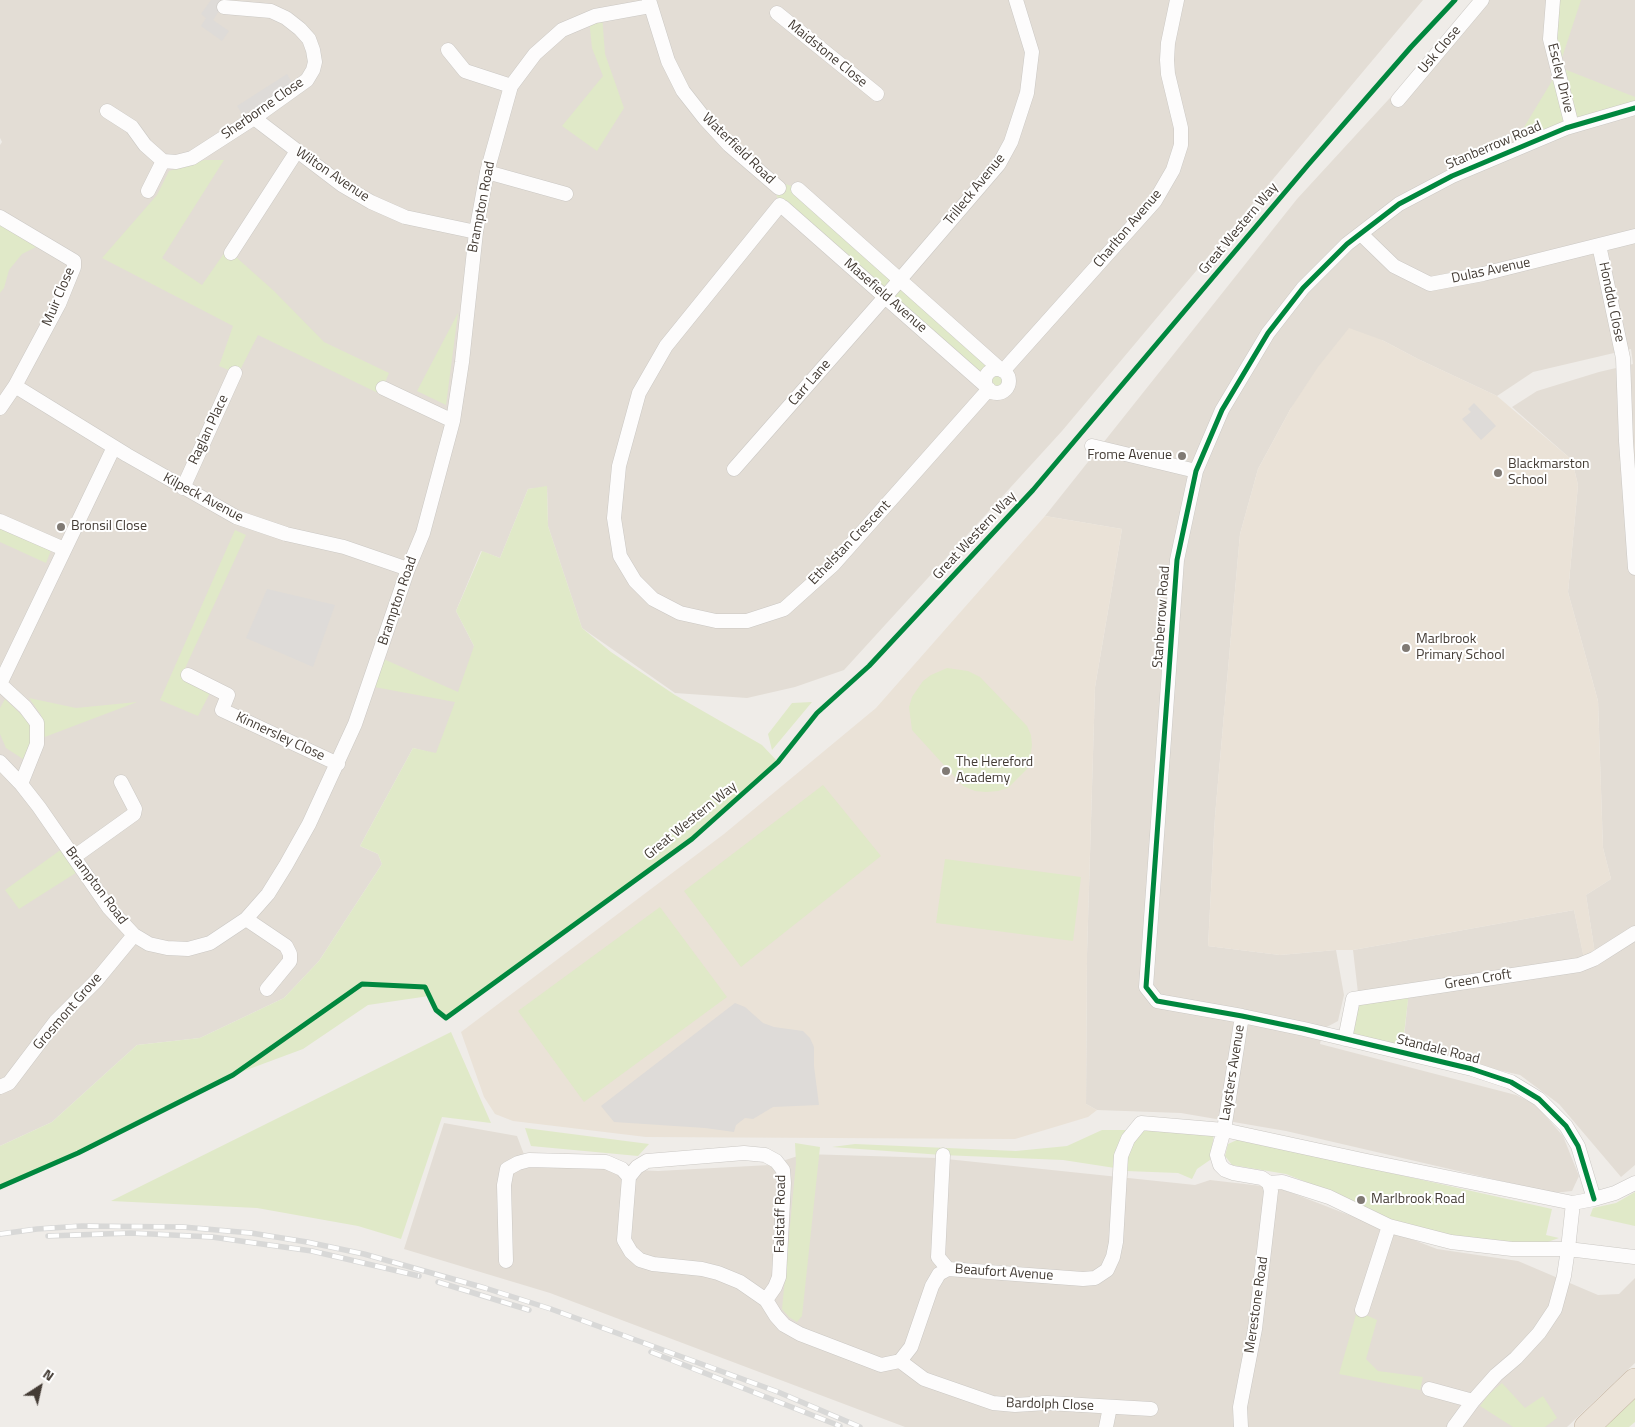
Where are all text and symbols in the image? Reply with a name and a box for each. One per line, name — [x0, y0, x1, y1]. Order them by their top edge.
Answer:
street label: Maidstone Close — [784, 17, 870, 91]
street label: Usk Close — [1415, 23, 1465, 77]
street label: Escley Drive — [1543, 42, 1577, 114]
street label: Sherborne Close — [219, 75, 307, 143]
street label: Waterfield Road — [698, 110, 778, 188]
street label: Stanberrow Road — [1444, 118, 1544, 174]
street label: Wilton Avenue — [292, 144, 372, 206]
street label: Trilleck Avenue — [941, 151, 1009, 229]
street label: Brampton Road — [465, 160, 499, 254]
street label: Great Western Way — [1196, 180, 1282, 278]
street label: Charlton Avenue — [1090, 186, 1166, 272]
street label: Dulas Avenue — [1450, 254, 1532, 288]
street label: Masefield Avenue — [840, 255, 930, 337]
street label: Honddu Close — [1594, 260, 1628, 344]
street label: Muir Close — [39, 265, 79, 329]
street label: Carr Lane — [785, 356, 835, 410]
street label: Raglan Place — [185, 392, 233, 468]
place label: Frome Avenue — [1087, 448, 1172, 464]
marker: Frome Avenue — [1176, 450, 1188, 462]
place label: Blackmarston School — [1508, 457, 1590, 490]
marker: Blackmarston School — [1492, 467, 1504, 479]
street label: Kilpeck Avenue — [160, 470, 246, 526]
street label: Great Western Way — [930, 488, 1020, 584]
street label: Ethelstan Crescent — [805, 497, 895, 589]
place label: Bronsil Close — [71, 519, 147, 535]
marker: Bronsil Close — [55, 521, 67, 533]
street label: Brampton Road — [375, 554, 421, 648]
street label: Stanberrow Road — [1150, 565, 1174, 669]
place label: Marlbrook Primary School — [1416, 632, 1505, 664]
marker: Marlbrook Primary School — [1400, 642, 1412, 654]
street label: Kinnersley Close — [233, 709, 327, 765]
place label: The Hereford Academy — [956, 755, 1033, 788]
marker: The Hereford Academy — [940, 765, 952, 777]
street label: Great Western Way — [641, 778, 741, 864]
street label: Brampton Road — [61, 844, 131, 928]
street label: Green Croft — [1443, 966, 1513, 994]
street label: Grosmont Grove — [30, 970, 106, 1054]
street label: Laysters Avenue — [1217, 1024, 1249, 1122]
street label: Standale Road — [1395, 1032, 1481, 1068]
street label: Falstaff Road — [772, 1175, 790, 1253]
place label: Marlbrook Road — [1371, 1192, 1465, 1208]
marker: Marlbrook Road — [1355, 1194, 1367, 1206]
street label: Merestone Road — [1242, 1256, 1272, 1354]
street label: Beaufort Avenue — [954, 1261, 1054, 1285]
north arrow — [15, 1362, 65, 1412]
text: N — [39, 1363, 59, 1386]
street label: Bardolph Close — [1006, 1395, 1094, 1415]

